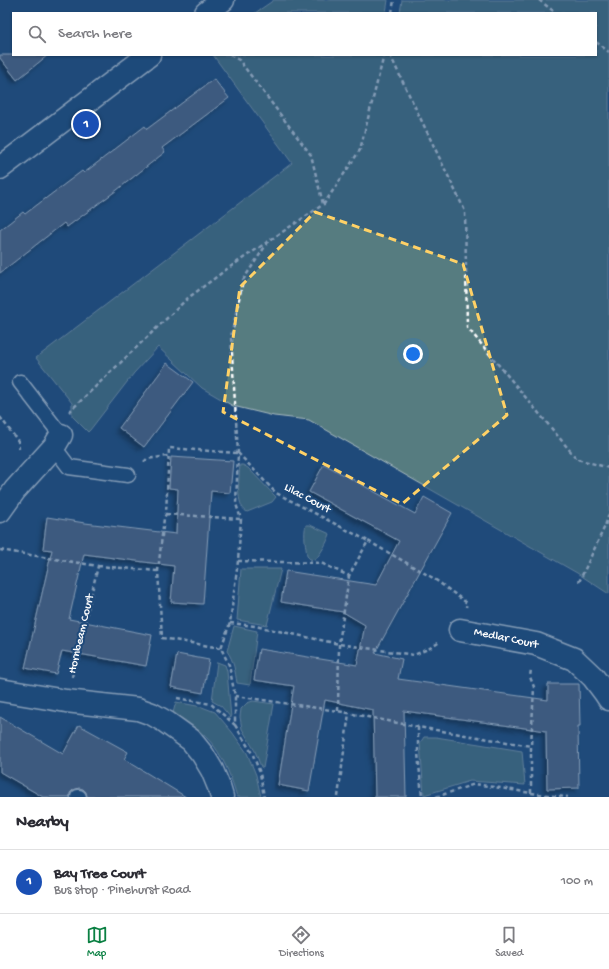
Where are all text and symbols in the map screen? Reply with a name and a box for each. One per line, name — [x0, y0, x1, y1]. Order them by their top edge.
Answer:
search box — [12, 12, 597, 56]
icon: search — [26, 23, 48, 45]
text: Search here — [58, 25, 132, 43]
pin: 1 — [73, 109, 99, 139]
your location — [403, 344, 423, 364]
street label: Lilac Court — [281, 481, 334, 518]
street label: Hornbeam Court — [66, 592, 98, 675]
street label: Medlar Court — [473, 625, 541, 653]
text: Nearby — [16, 813, 69, 833]
text: Bay Tree Court — [54, 865, 145, 883]
text: 1 — [26, 874, 32, 889]
text: 100 m — [561, 874, 593, 889]
text: Bus stop · Pinehurst Road — [54, 883, 190, 898]
tab: Map — [86, 924, 108, 960]
tab: Directions — [279, 924, 324, 960]
tab: Saved — [495, 924, 523, 960]

